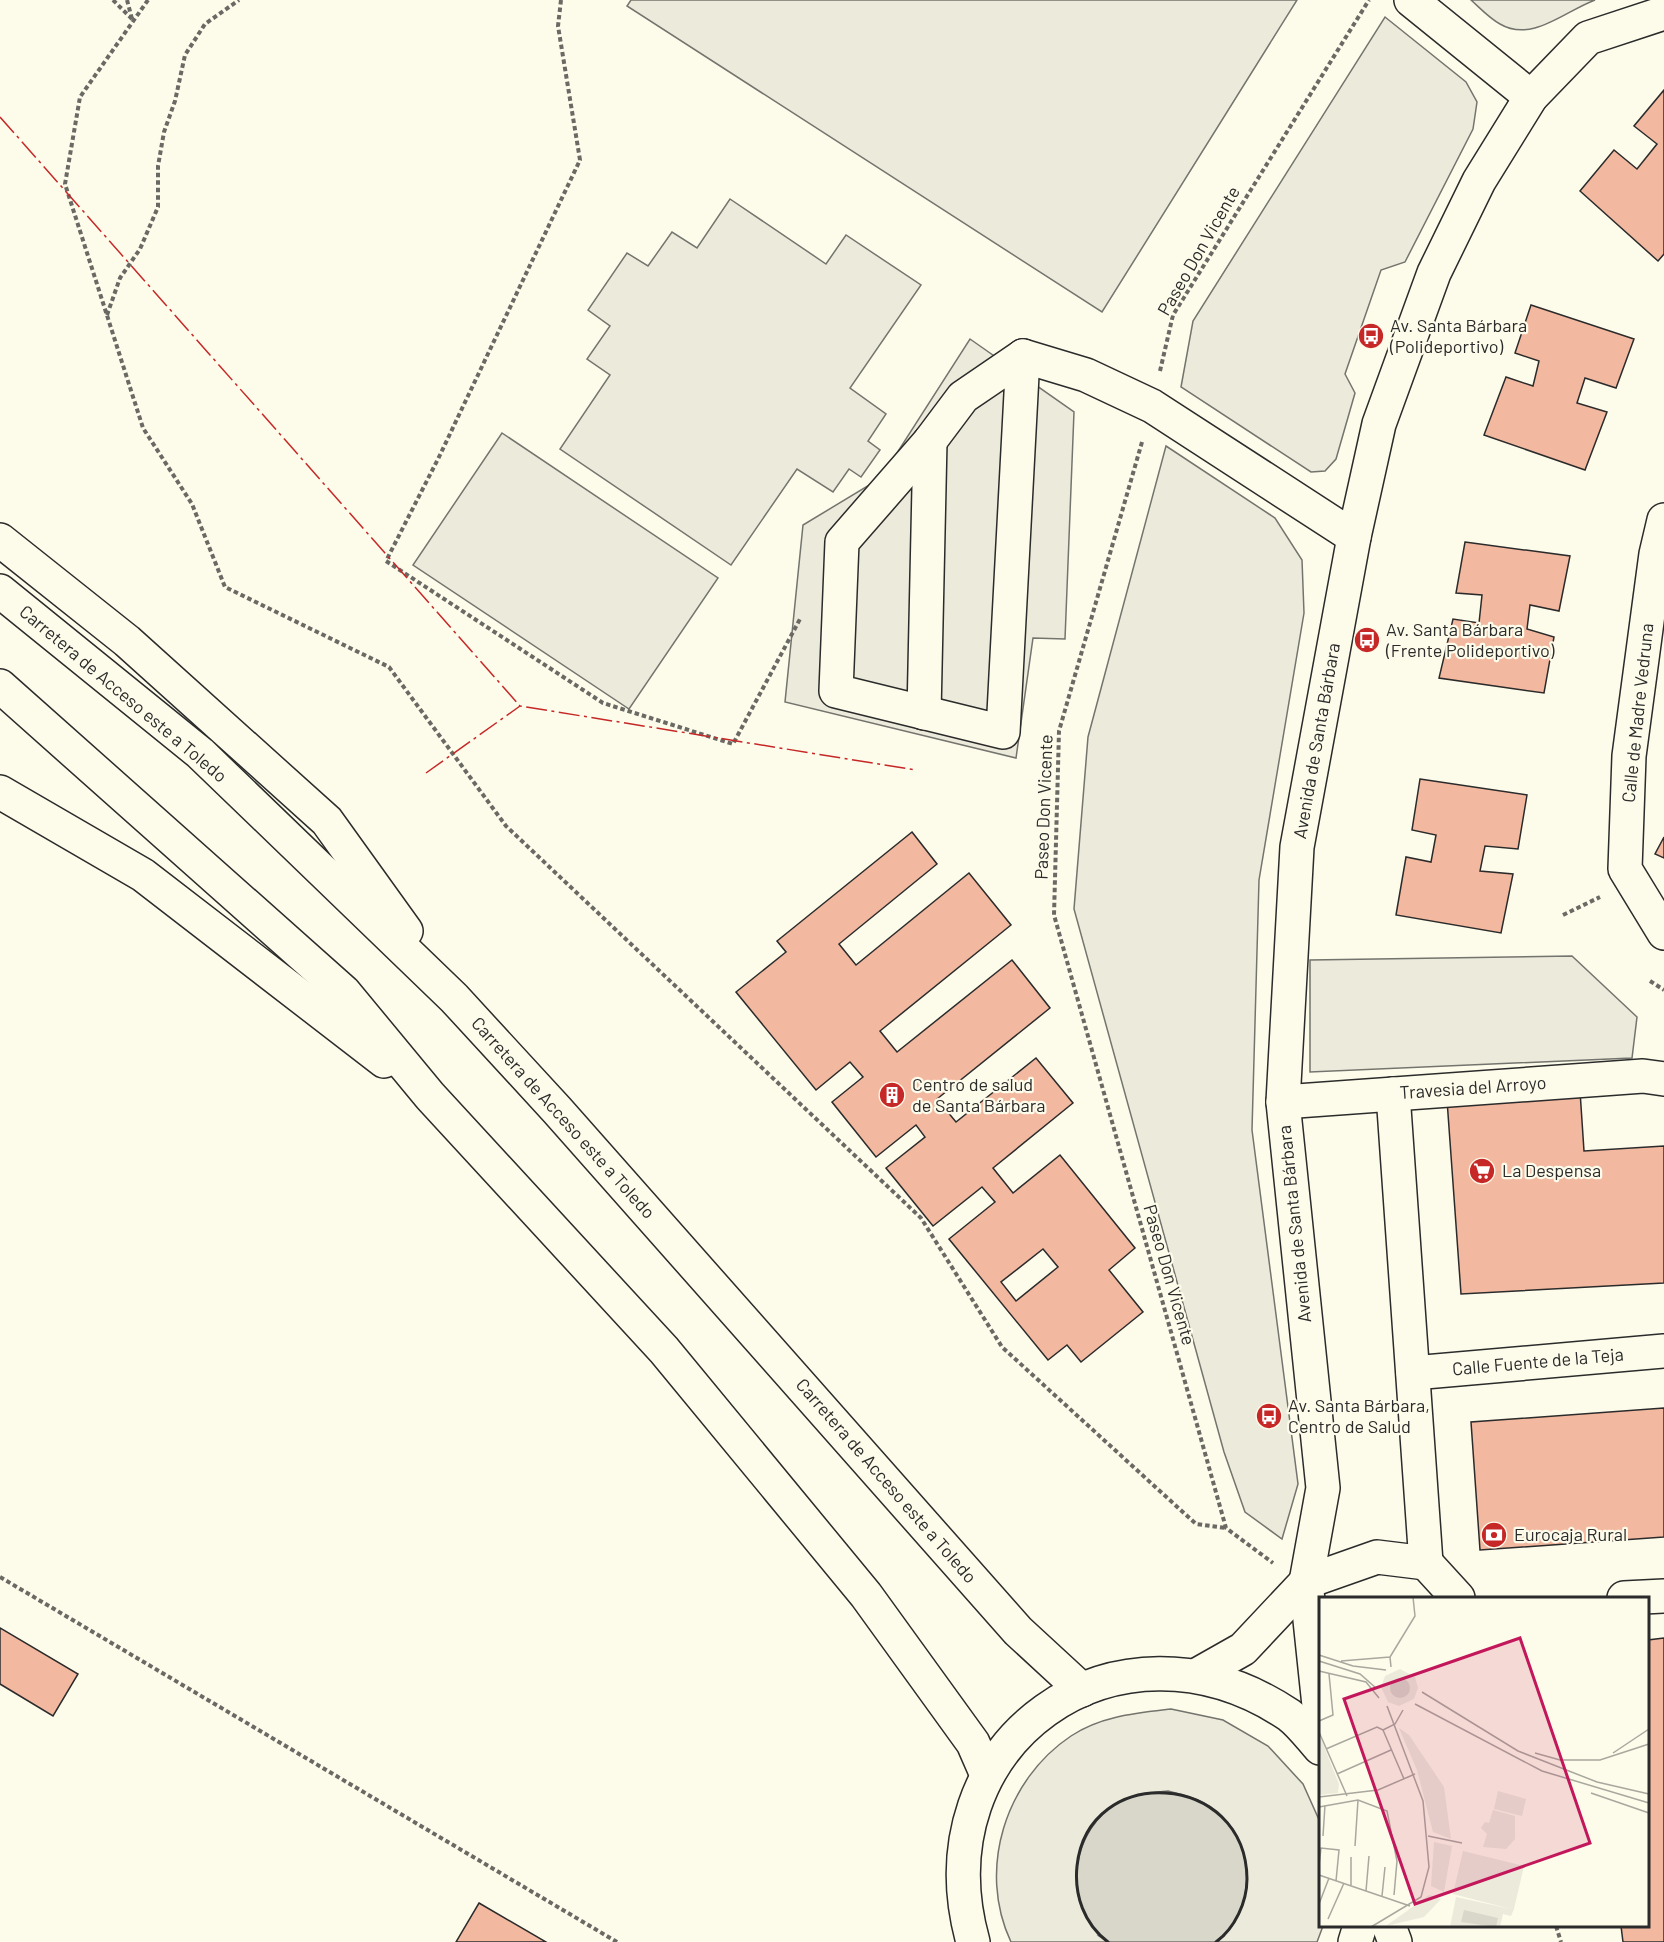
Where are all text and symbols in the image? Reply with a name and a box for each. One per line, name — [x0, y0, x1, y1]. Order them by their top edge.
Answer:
street label: Paseo Don Vicente — [1152, 182, 1244, 319]
place label: Av. Santa Bárbara (Polideportivo) — [1389, 314, 1527, 357]
bus stop icon: Av. Santa Bárbara (Polideportivo) — [1356, 321, 1386, 351]
street label: Carretera de Acceso este a Toledo — [15, 600, 232, 787]
place label: Av. Santa Bárbara (Frente Polideportivo) — [1385, 618, 1555, 661]
street label: Calle de Madre Vedruna — [1617, 622, 1657, 804]
bus stop icon: Av. Santa Bárbara (Frente Polideportivo) — [1352, 625, 1382, 655]
street label: Avenida de Santa Bárbara — [1288, 641, 1344, 841]
street label: Paseo Don Vicente — [1029, 734, 1057, 880]
street label: Carretera de Acceso este a Toledo — [467, 1012, 660, 1223]
street label: Travesia del Arroyo — [1399, 1071, 1547, 1103]
place label: Centro de salud de Santa Bárbara — [912, 1073, 1045, 1116]
building icon: Centro de salud de Santa Bárbara — [877, 1080, 907, 1110]
street label: Avenida de Santa Bárbara — [1273, 1124, 1315, 1324]
supermarket icon: La Despensa — [1467, 1156, 1497, 1186]
place label: La Despensa — [1502, 1159, 1601, 1181]
street label: Paseo Don Vicente — [1139, 1202, 1201, 1348]
street label: Calle Fuente de la Teja — [1451, 1343, 1625, 1379]
street label: Carretera de Acceso este a Toledo — [792, 1373, 982, 1587]
place label: Av. Santa Bárbara, Centro de Salud — [1288, 1394, 1430, 1437]
bus stop icon: Av. Santa Bárbara, Centro de Salud — [1254, 1401, 1284, 1431]
bank icon: Eurocaja Rural — [1479, 1520, 1509, 1550]
place label: Eurocaja Rural — [1514, 1523, 1627, 1545]
inset map — [1319, 1597, 1649, 1927]

